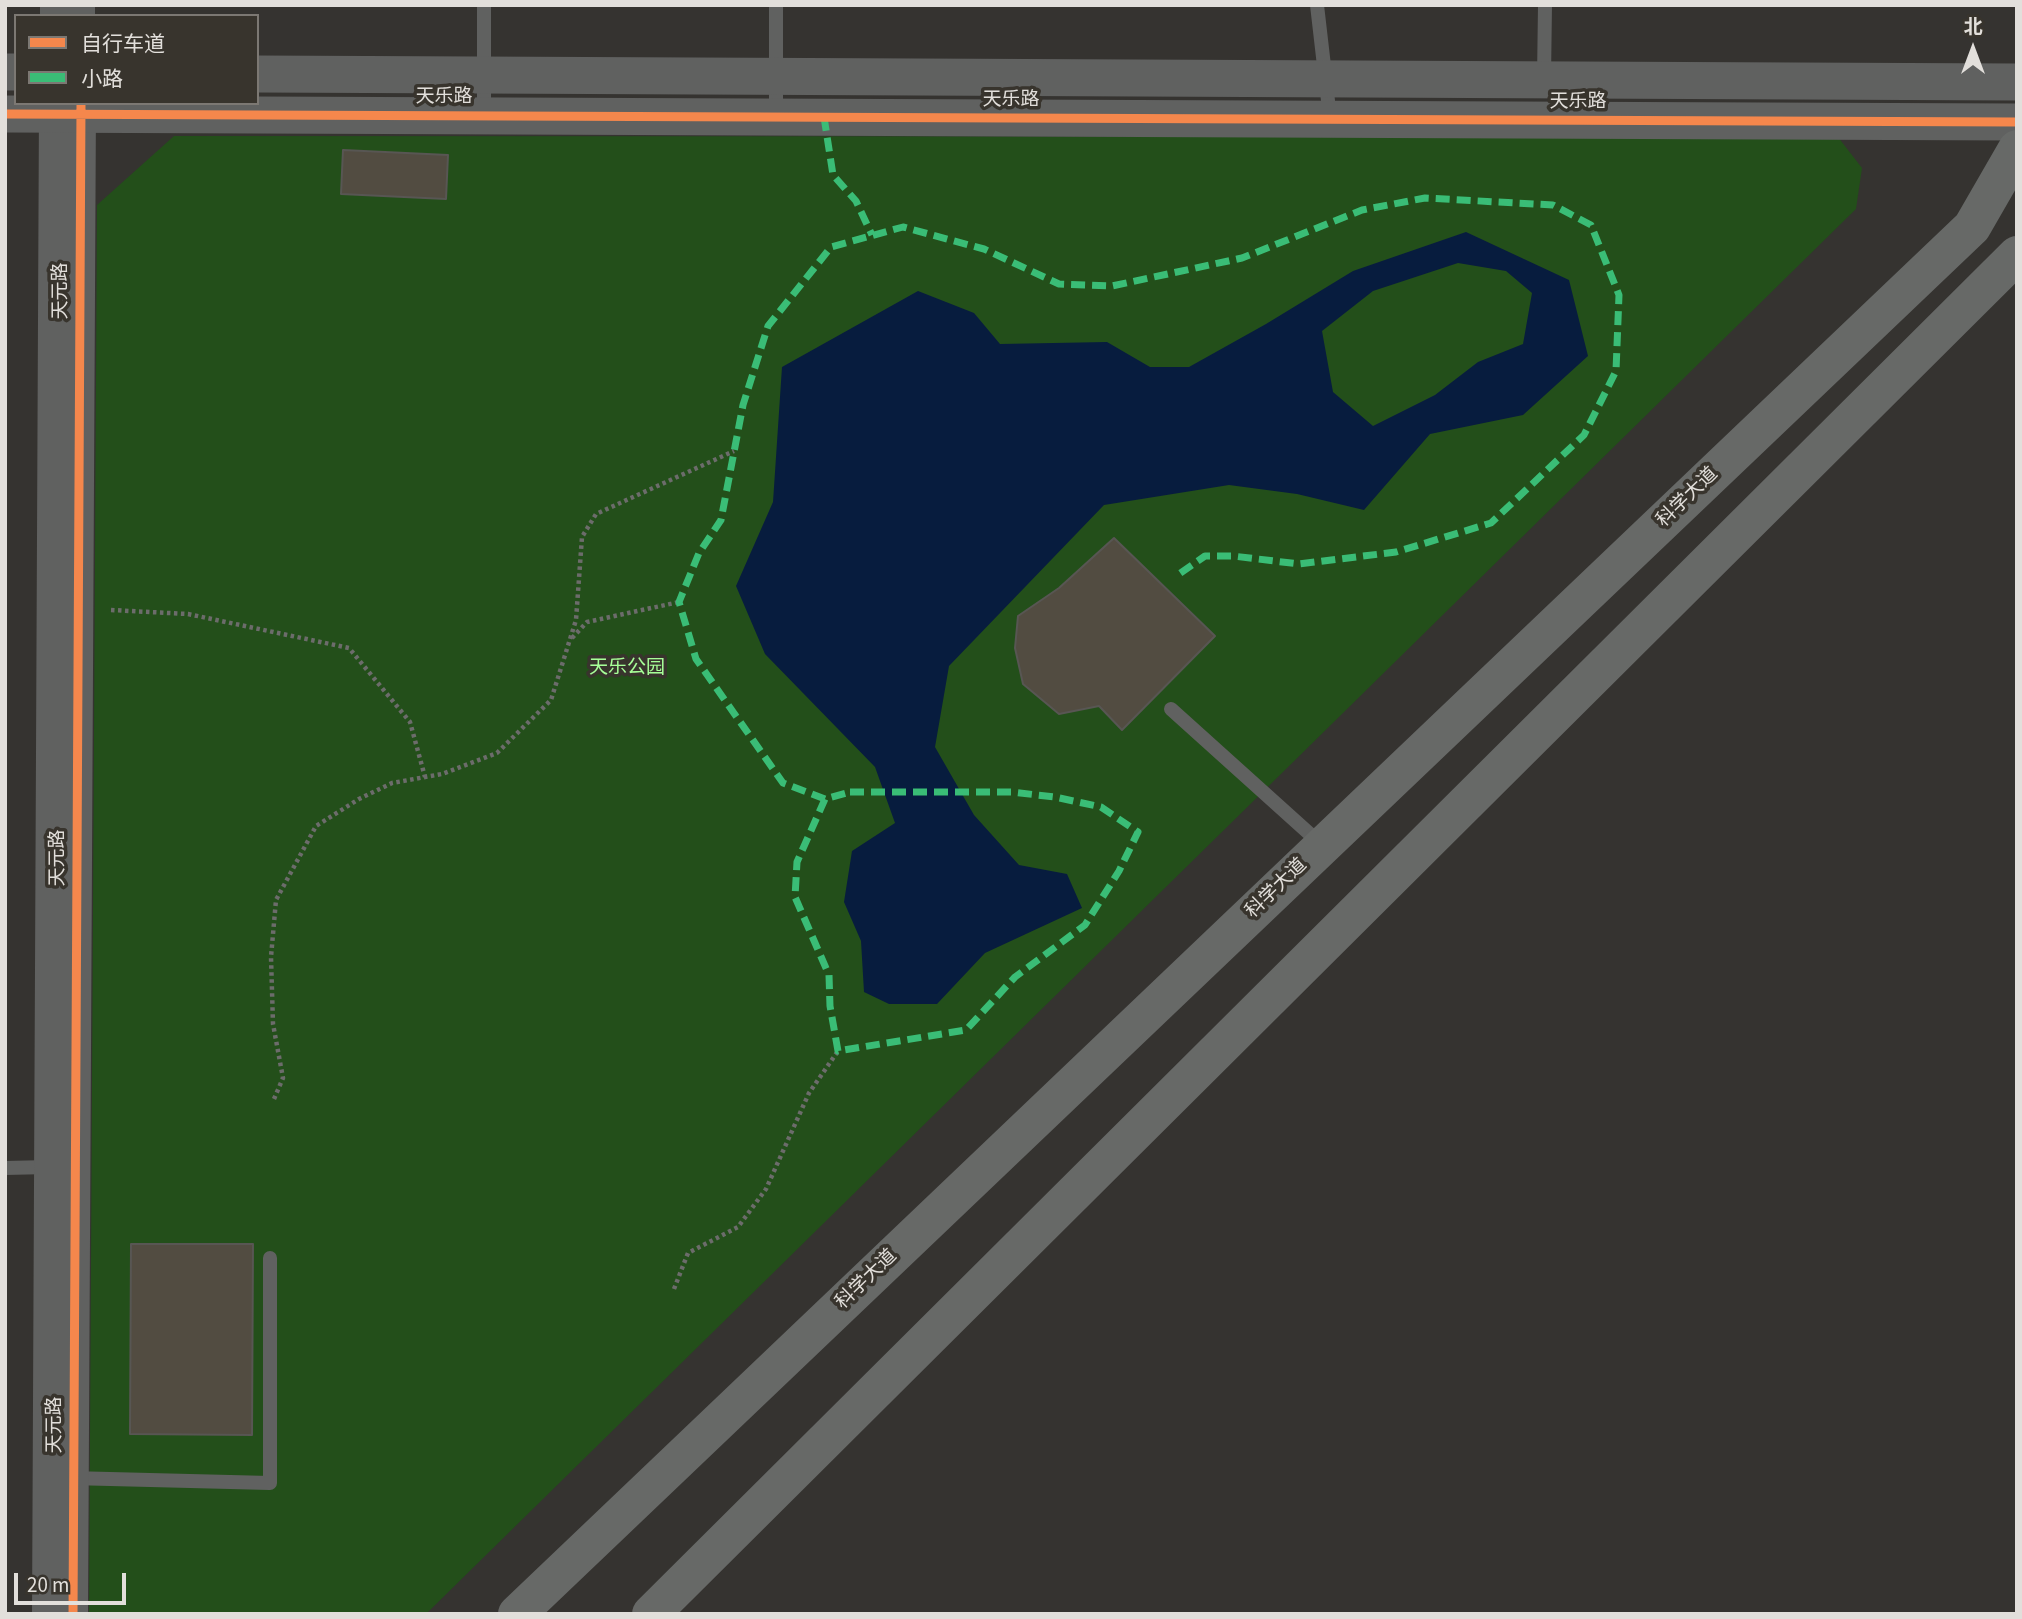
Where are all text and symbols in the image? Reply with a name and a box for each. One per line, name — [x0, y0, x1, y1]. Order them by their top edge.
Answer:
legend — [14, 14, 259, 105]
north arrow — [1938, 14, 2008, 84]
text: 北 — [1963, 14, 1983, 41]
text: 自行车道 — [81, 29, 165, 59]
text: 小路 — [81, 64, 123, 94]
street label: 天乐路 — [416, 87, 472, 109]
street label: 天乐路 — [983, 90, 1039, 112]
street label: 天乐路 — [1550, 92, 1606, 114]
street label: 天元路 — [51, 263, 73, 319]
street label: 科学大道 — [1653, 463, 1723, 533]
park label: 天乐公园 — [589, 658, 665, 680]
street label: 天元路 — [48, 830, 70, 886]
street label: 科学大道 — [1242, 854, 1312, 924]
street label: 科学大道 — [832, 1245, 902, 1315]
street label: 天元路 — [45, 1397, 67, 1453]
scale bar — [18, 1560, 130, 1604]
text: 20 m — [27, 1570, 69, 1600]

